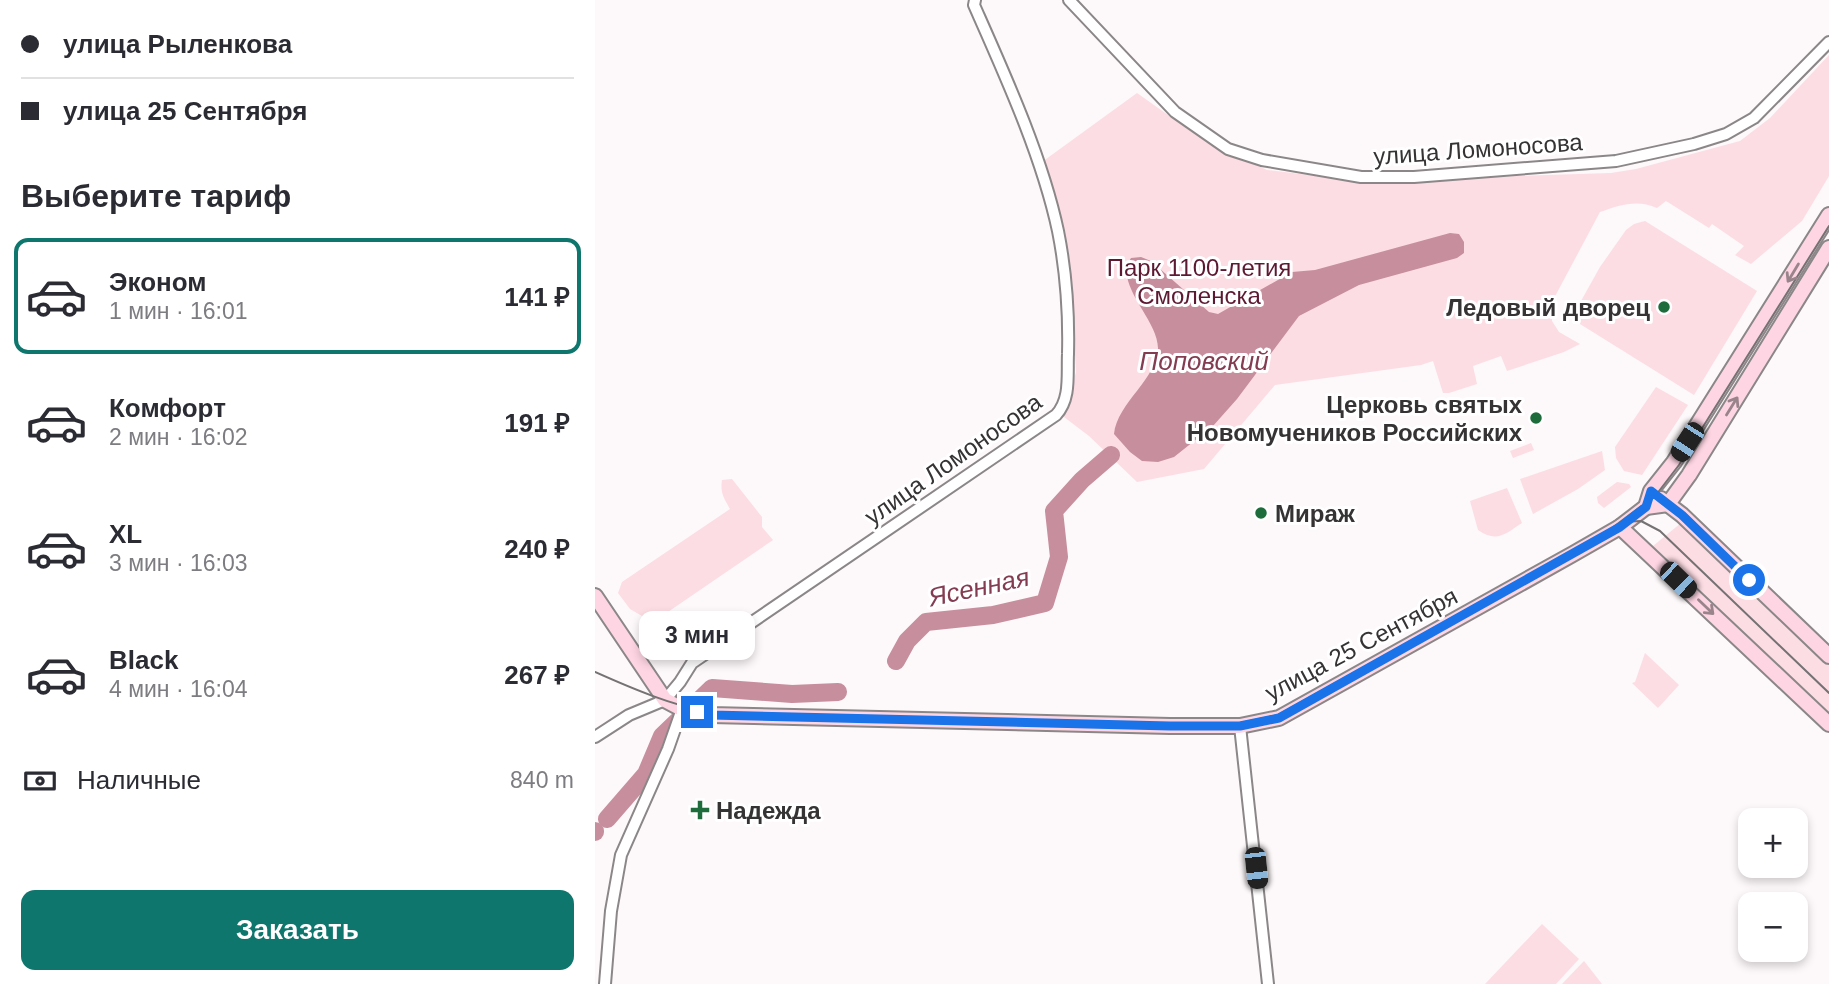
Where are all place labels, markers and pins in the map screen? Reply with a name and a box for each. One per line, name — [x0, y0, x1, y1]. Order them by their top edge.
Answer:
place label: Ледовый дворец — [1446, 294, 1650, 321]
marker: Ледовый дворец — [1656, 299, 1672, 315]
place label: Церковь святых Новомучеников Российских — [1187, 391, 1523, 446]
marker: Церковь святых Новомучеников Российских — [1528, 410, 1544, 426]
place label: Мираж — [1275, 500, 1356, 527]
marker: Мираж — [1253, 505, 1269, 521]
place label: Надежда — [716, 797, 821, 824]
marker: Надежда — [690, 800, 710, 820]

